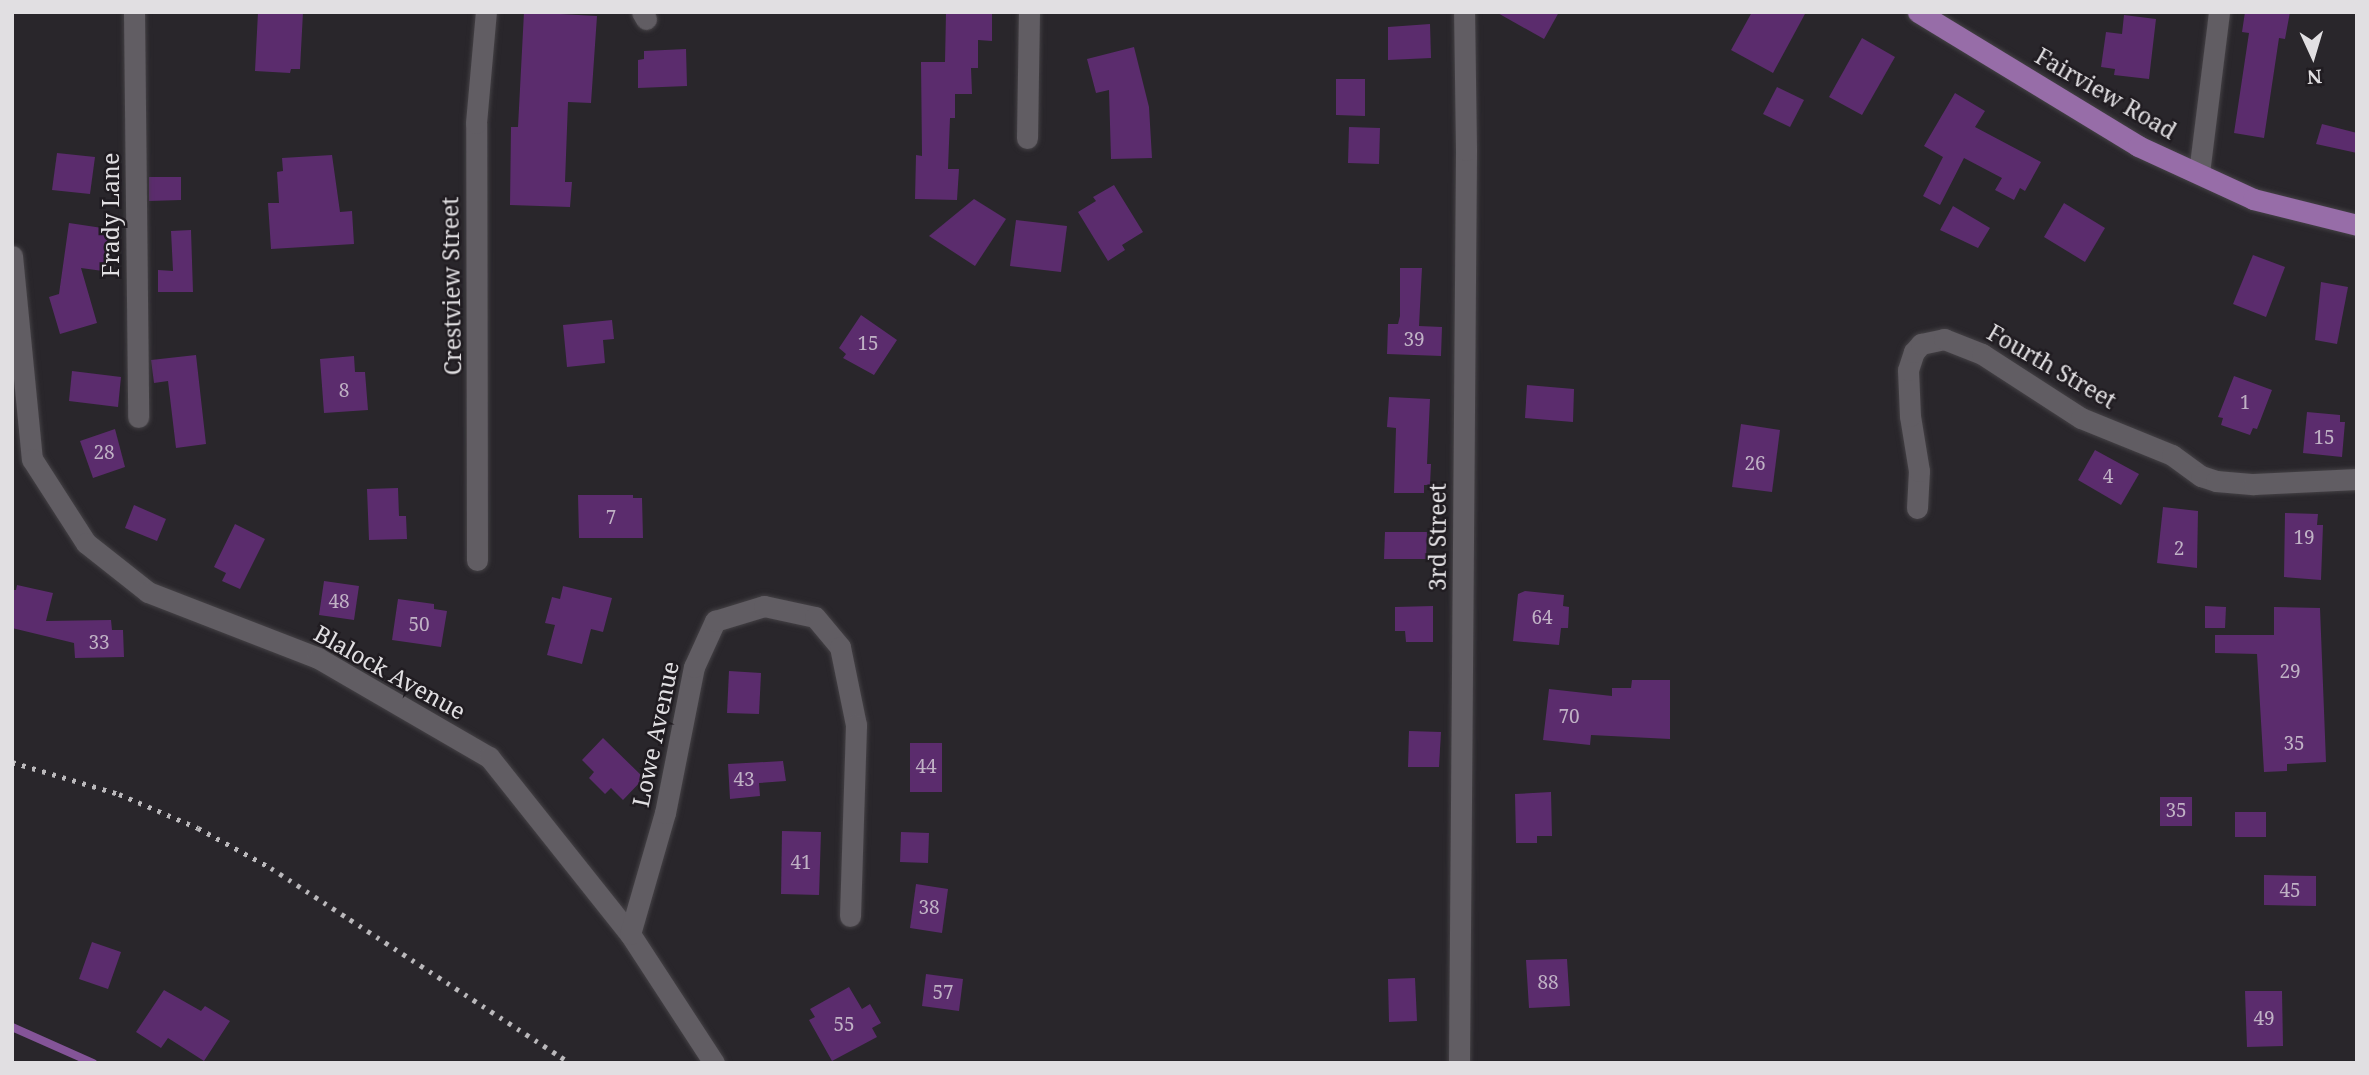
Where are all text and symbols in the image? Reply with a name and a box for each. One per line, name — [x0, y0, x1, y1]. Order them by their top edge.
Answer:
north arrow — [2278, 21, 2348, 91]
street label: Fairview Road — [2031, 42, 2181, 144]
text: N — [2306, 63, 2323, 90]
street label: Frady Lane — [96, 153, 124, 277]
street label: Crestview Street — [436, 196, 466, 376]
street label: Fourth Street — [1983, 318, 2121, 414]
house number: 39 — [1403, 329, 1425, 351]
house number: 15 — [857, 333, 879, 355]
house number: 8 — [339, 380, 349, 402]
house number: 1 — [2240, 392, 2250, 414]
house number: 15 — [2313, 427, 2335, 449]
house number: 28 — [93, 442, 115, 464]
house number: 26 — [1744, 453, 1766, 475]
house number: 4 — [2103, 466, 2113, 488]
street label: 3rd Street — [1423, 483, 1451, 591]
house number: 7 — [606, 507, 616, 529]
house number: 19 — [2293, 527, 2315, 549]
house number: 2 — [2174, 538, 2184, 560]
house number: 48 — [328, 591, 350, 613]
house number: 64 — [1531, 607, 1553, 629]
house number: 50 — [408, 614, 430, 636]
street label: Blalock Avenue — [310, 619, 470, 725]
house number: 33 — [88, 632, 110, 654]
street label: Lowe Avenue — [626, 659, 684, 809]
house number: 29 — [2279, 661, 2301, 683]
house number: 70 — [1558, 706, 1580, 728]
house number: 35 — [2283, 733, 2305, 755]
house number: 44 — [915, 756, 937, 778]
house number: 43 — [733, 769, 755, 791]
house number: 35 — [2165, 800, 2187, 822]
house number: 41 — [790, 852, 812, 874]
house number: 45 — [2279, 880, 2301, 902]
house number: 38 — [918, 897, 940, 919]
house number: 88 — [1537, 972, 1559, 994]
house number: 57 — [932, 982, 954, 1004]
house number: 49 — [2253, 1008, 2275, 1030]
house number: 55 — [833, 1014, 855, 1036]

